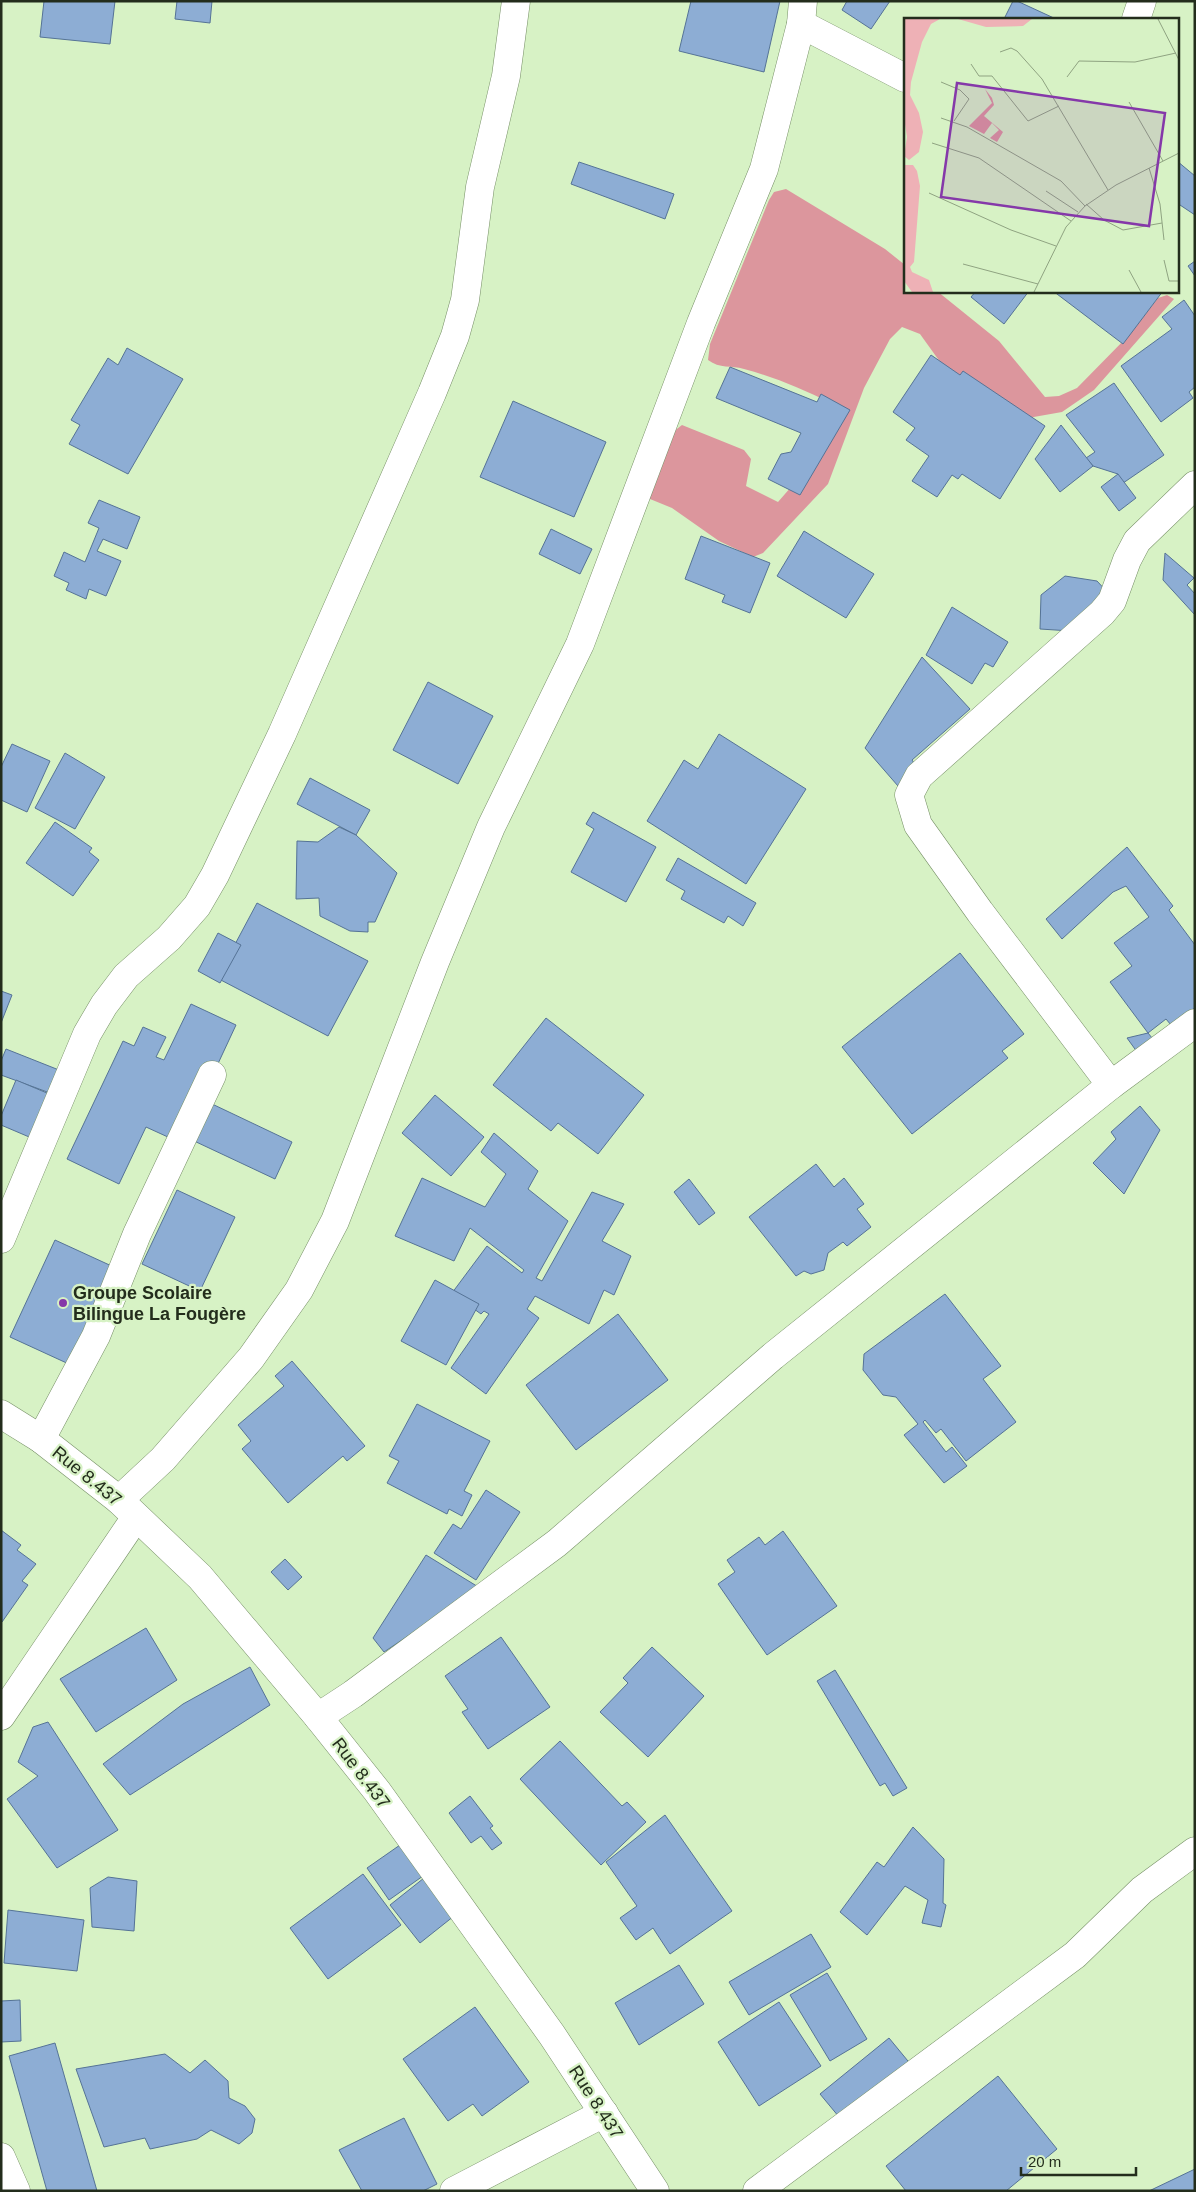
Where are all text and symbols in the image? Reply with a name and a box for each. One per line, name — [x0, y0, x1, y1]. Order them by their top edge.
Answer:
inset map — [904, 18, 1178, 292]
place label: Groupe Scolaire Bilingue La Fougère — [73, 1283, 246, 1324]
marker: Groupe Scolaire Bilingue La Fougère — [57, 1297, 69, 1309]
street label: Rue 8.437 — [48, 1442, 126, 1510]
street label: Rue 8.437 — [328, 1734, 394, 1812]
street label: Rue 8.437 — [565, 2062, 627, 2142]
scale bar — [1021, 2144, 1136, 2176]
text: 20 m — [1028, 2153, 1061, 2170]

